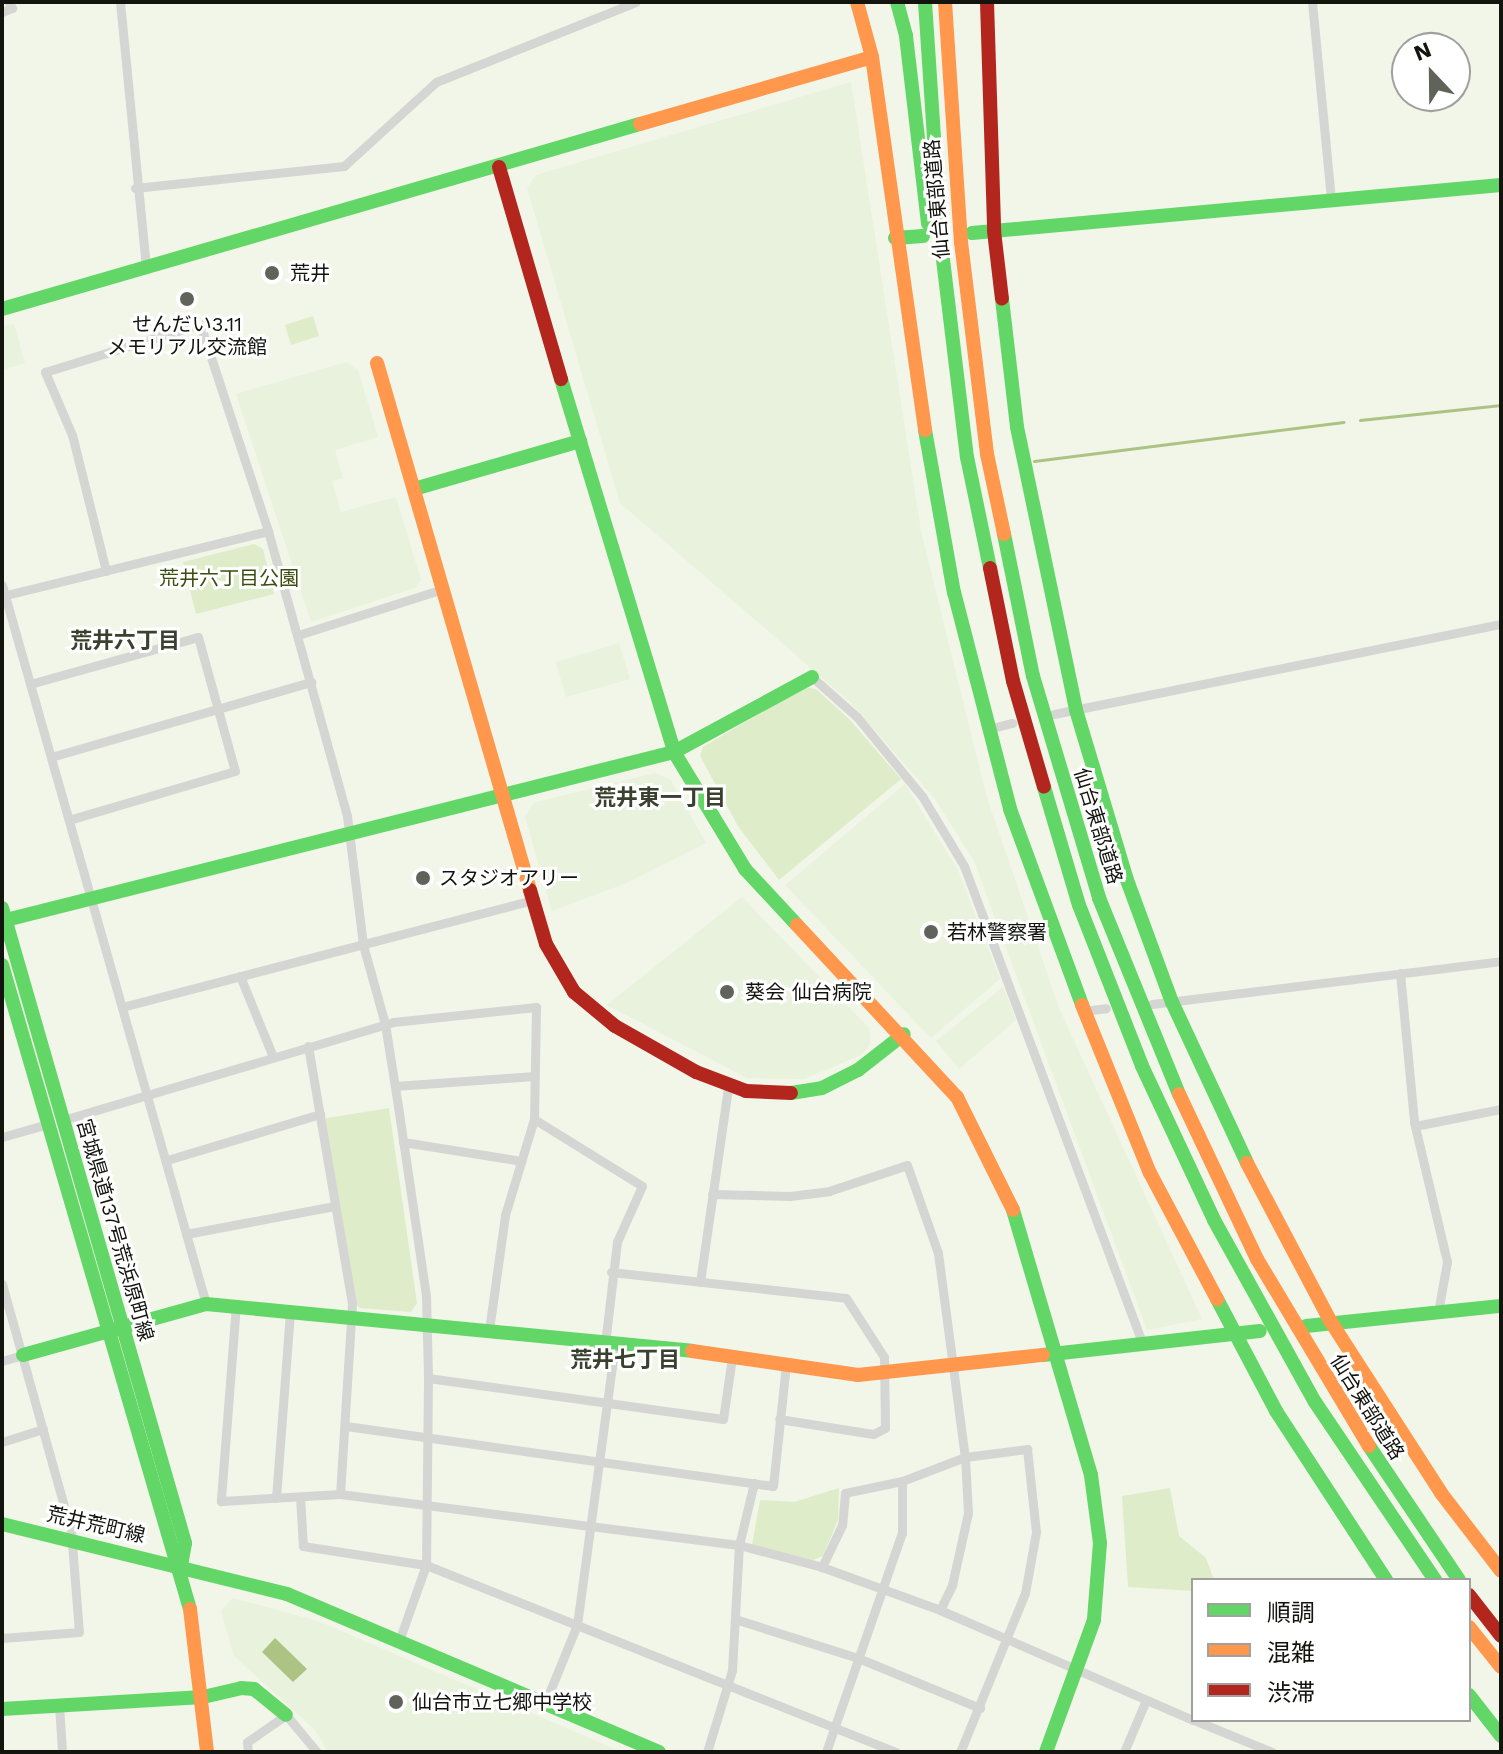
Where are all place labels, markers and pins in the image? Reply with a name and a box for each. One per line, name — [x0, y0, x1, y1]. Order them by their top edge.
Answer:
place label: 荒井 — [290, 261, 330, 285]
marker: 荒井 — [261, 262, 283, 284]
marker: せんだい3.11 メモリアル交流館 — [178, 290, 196, 308]
place label: せんだい3.11 メモリアル交流館 — [107, 312, 267, 359]
place label: スタジオアリー — [439, 866, 579, 890]
marker: スタジオアリー — [414, 869, 432, 887]
place label: 若林警察署 — [947, 920, 1047, 944]
marker: 若林警察署 — [922, 923, 940, 941]
place label: 葵会 仙台病院 — [745, 980, 872, 1004]
marker: 葵会 仙台病院 — [716, 981, 738, 1003]
place label: 仙台市立七郷中学校 — [412, 1690, 592, 1714]
marker: 仙台市立七郷中学校 — [387, 1693, 405, 1711]

